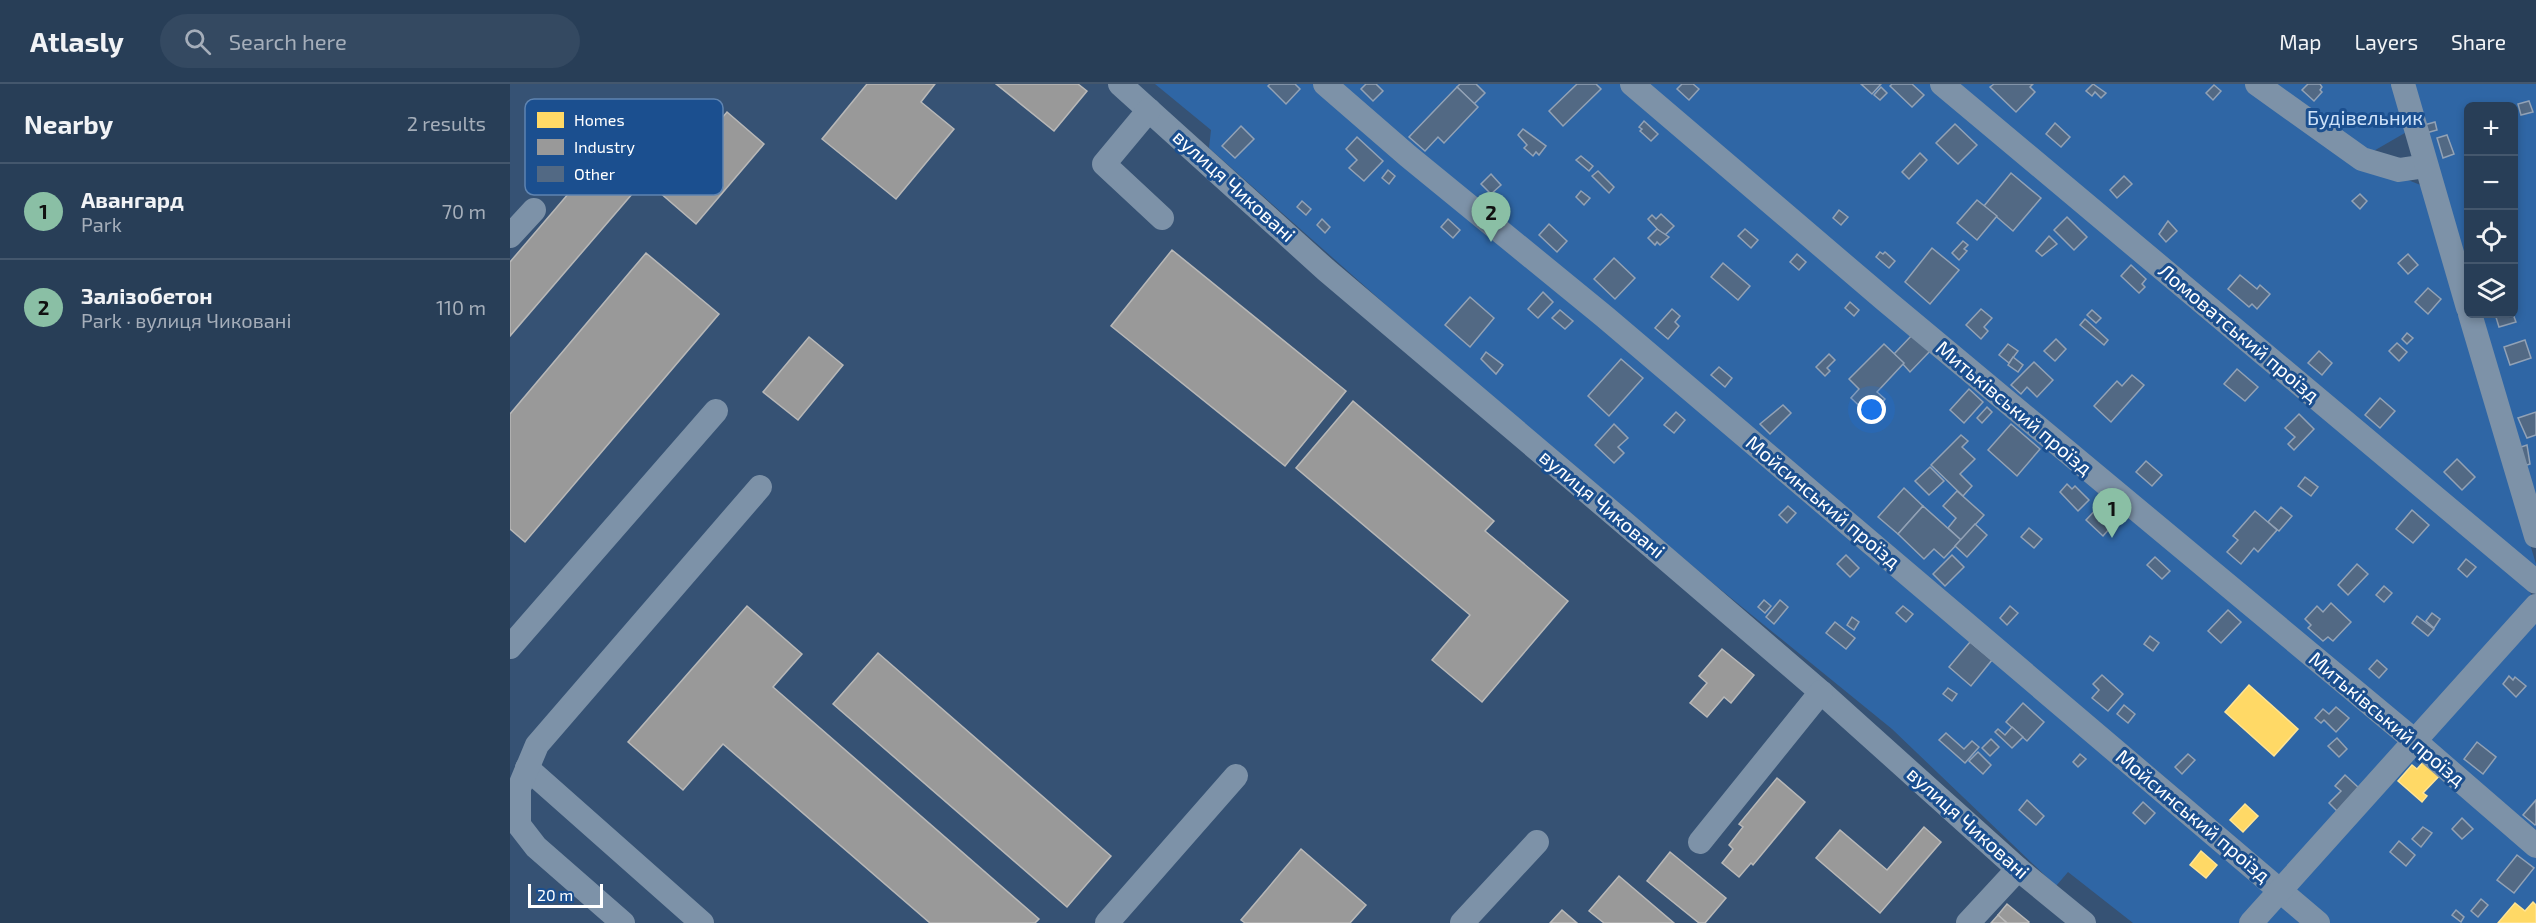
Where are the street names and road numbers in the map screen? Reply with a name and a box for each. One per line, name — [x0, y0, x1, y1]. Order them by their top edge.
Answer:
street label: вулиця Чиковані — [1168, 124, 1301, 247]
street label: Ломоватський проїзд — [2154, 258, 2325, 407]
street label: Митьківський проїзд — [1932, 335, 2098, 479]
street label: Мойсинський проїзд — [1742, 430, 1906, 573]
street label: вулиця Чиковані — [1534, 444, 1670, 563]
street label: Митьківський проїзд — [2305, 646, 2471, 790]
street label: Мойсинський проїзд — [2112, 744, 2276, 887]
street label: вулиця Чиковані — [1902, 761, 2035, 884]

